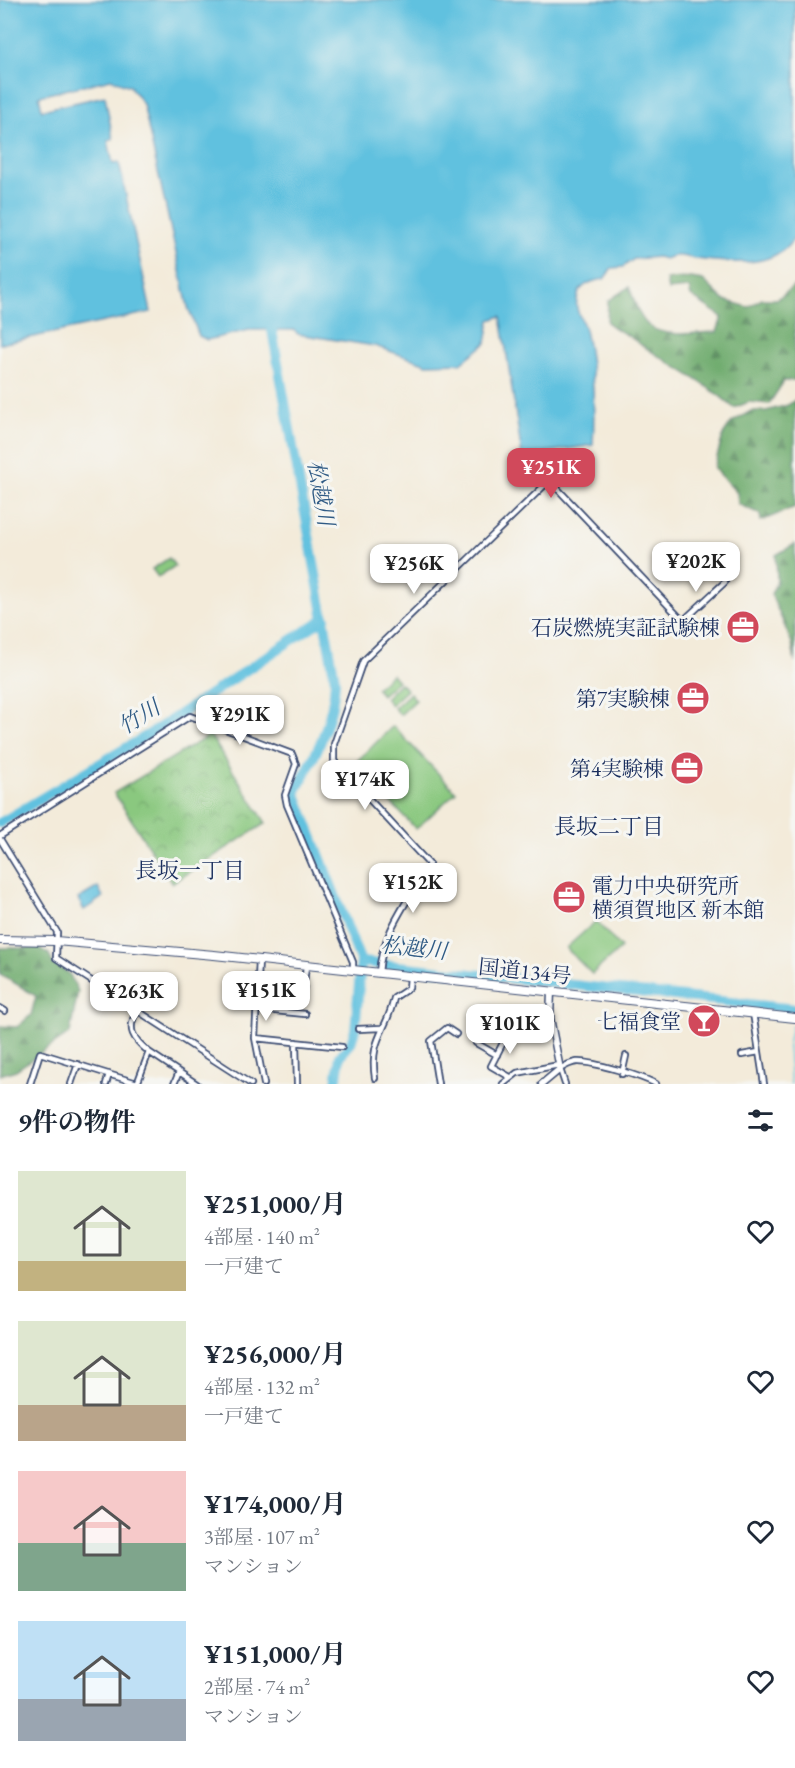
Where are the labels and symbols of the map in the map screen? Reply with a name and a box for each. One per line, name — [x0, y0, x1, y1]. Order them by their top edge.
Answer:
pin: ¥251K — [509, 448, 593, 499]
water label: 松越川 — [301, 458, 341, 530]
pin: ¥202K — [654, 542, 738, 593]
pin: ¥256K — [372, 544, 456, 595]
office icon: 石炭燃焼実証試験棟 — [725, 609, 761, 645]
place label: 石炭燃焼実証試験棟 — [531, 614, 720, 641]
office icon: 第7実験棟 — [675, 680, 711, 716]
place label: 第7実験棟 — [576, 685, 670, 712]
water label: 竹川 — [113, 692, 167, 741]
pin: ¥291K — [198, 695, 282, 746]
office icon: 第4実験棟 — [669, 750, 705, 786]
place label: 第4実験棟 — [570, 755, 664, 782]
pin: ¥174K — [323, 760, 407, 811]
district label: 長坂二丁目 — [554, 812, 664, 841]
district label: 長坂一丁目 — [135, 856, 245, 885]
pin: ¥152K — [371, 863, 455, 914]
place label: 電力中央研究所 横須賀地区 新本館 — [592, 872, 764, 923]
office icon: 電力中央研究所 横須賀地区 新本館 — [551, 879, 587, 915]
water label: 松越川 — [380, 930, 450, 966]
street label: 国道134号 — [477, 953, 573, 989]
pin: ¥151K — [224, 971, 308, 1022]
pin: ¥263K — [92, 972, 176, 1023]
bar icon: 七福食堂 — [686, 1003, 722, 1039]
pin: ¥101K — [468, 1004, 552, 1055]
place label: 七福食堂 — [597, 1008, 681, 1035]

